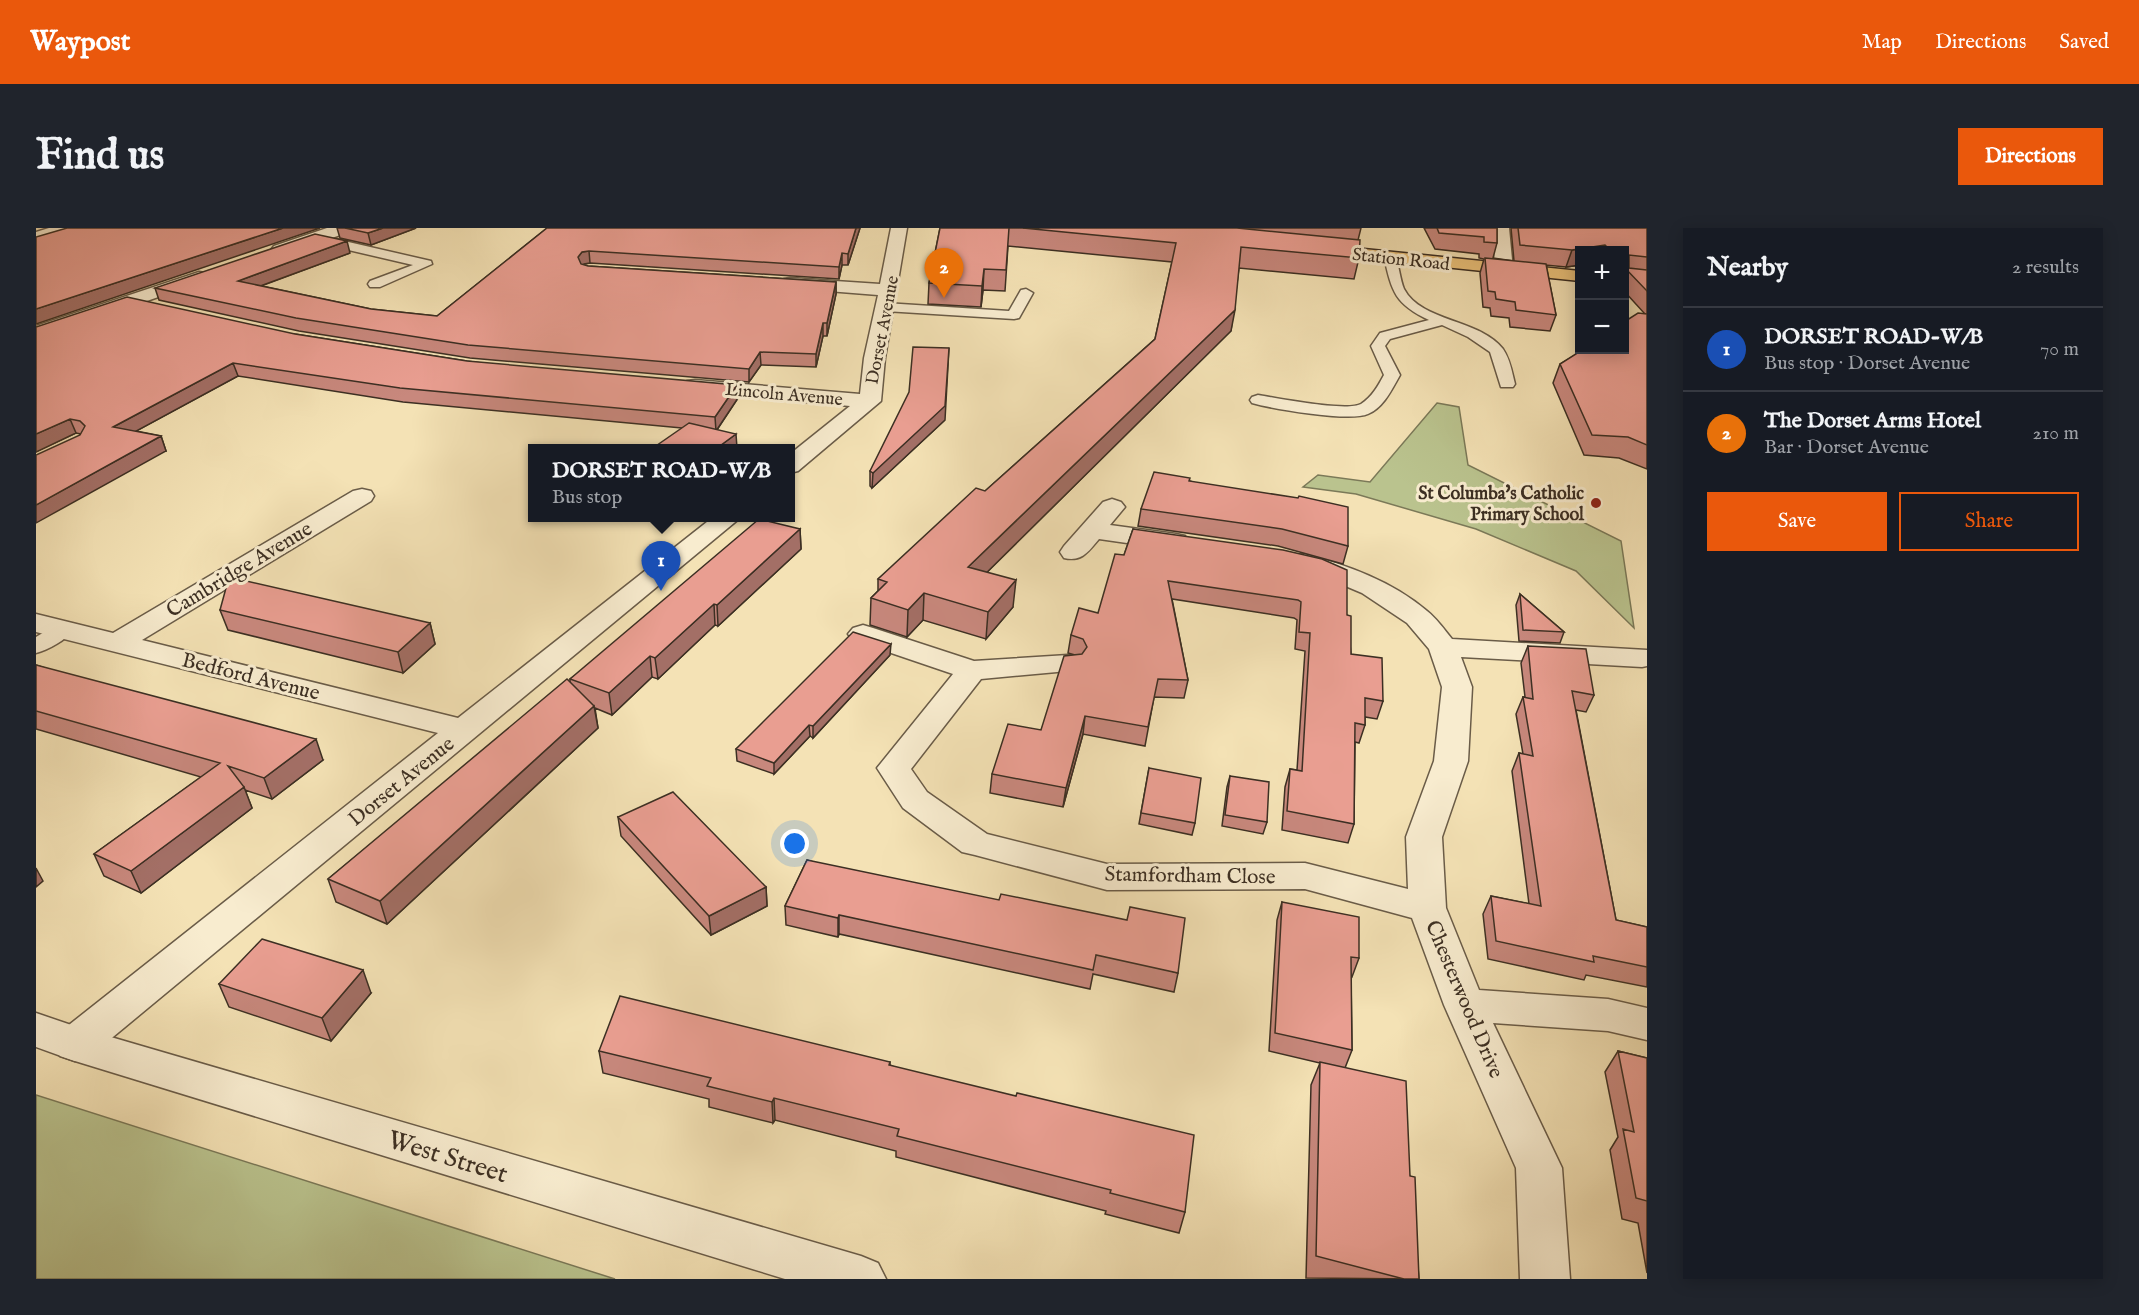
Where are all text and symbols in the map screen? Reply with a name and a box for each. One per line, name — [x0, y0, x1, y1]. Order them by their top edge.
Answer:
text: Waypost — [30, 25, 130, 60]
text: Map — [1862, 29, 1902, 56]
text: Directions — [1935, 29, 2026, 56]
text: Saved — [2059, 29, 2109, 56]
button: Directions — [1958, 128, 2103, 185]
text: Find us — [36, 130, 164, 183]
street label: Station Road — [1351, 244, 1451, 277]
map controls — [1575, 246, 1629, 354]
button: + — [1575, 246, 1629, 300]
pin: 2 — [924, 248, 964, 298]
text: Nearby — [1707, 251, 1788, 284]
text: 2 results — [2012, 255, 2079, 280]
street label: Dorset Avenue — [862, 274, 905, 387]
button: − — [1575, 300, 1629, 354]
text: DORSET ROAD-W/B — [1764, 323, 1983, 351]
text: 1 — [1723, 337, 1730, 362]
text: 70 m — [2040, 337, 2079, 362]
text: Bus stop · Dorset Avenue — [1764, 351, 1970, 376]
street label: Lincoln Avenue — [724, 379, 844, 412]
text: The Dorset Arms Hotel — [1764, 407, 1981, 435]
text: 2 — [1722, 421, 1731, 446]
text: 210 m — [2033, 421, 2079, 446]
text: Bar · Dorset Avenue — [1764, 435, 1929, 460]
popup — [528, 444, 795, 522]
text: DORSET ROAD-W/B — [552, 457, 771, 485]
place label: St Columba's Catholic Primary School — [1418, 483, 1585, 527]
text: Bus stop — [552, 485, 622, 510]
button: Save — [1707, 492, 1887, 551]
button: Share — [1899, 492, 2079, 551]
marker: St Columba's Catholic Primary School — [1589, 496, 1603, 510]
street label: Cambridge Avenue — [162, 516, 318, 625]
pin: 1 — [642, 542, 680, 591]
street label: Bedford Avenue — [179, 647, 323, 708]
street label: Dorset Avenue — [343, 731, 461, 833]
your location — [780, 829, 809, 858]
street label: Stamfordham Close — [1104, 862, 1276, 891]
street label: Chesterwood Drive — [1418, 917, 1509, 1083]
street label: West Street — [384, 1124, 512, 1191]

